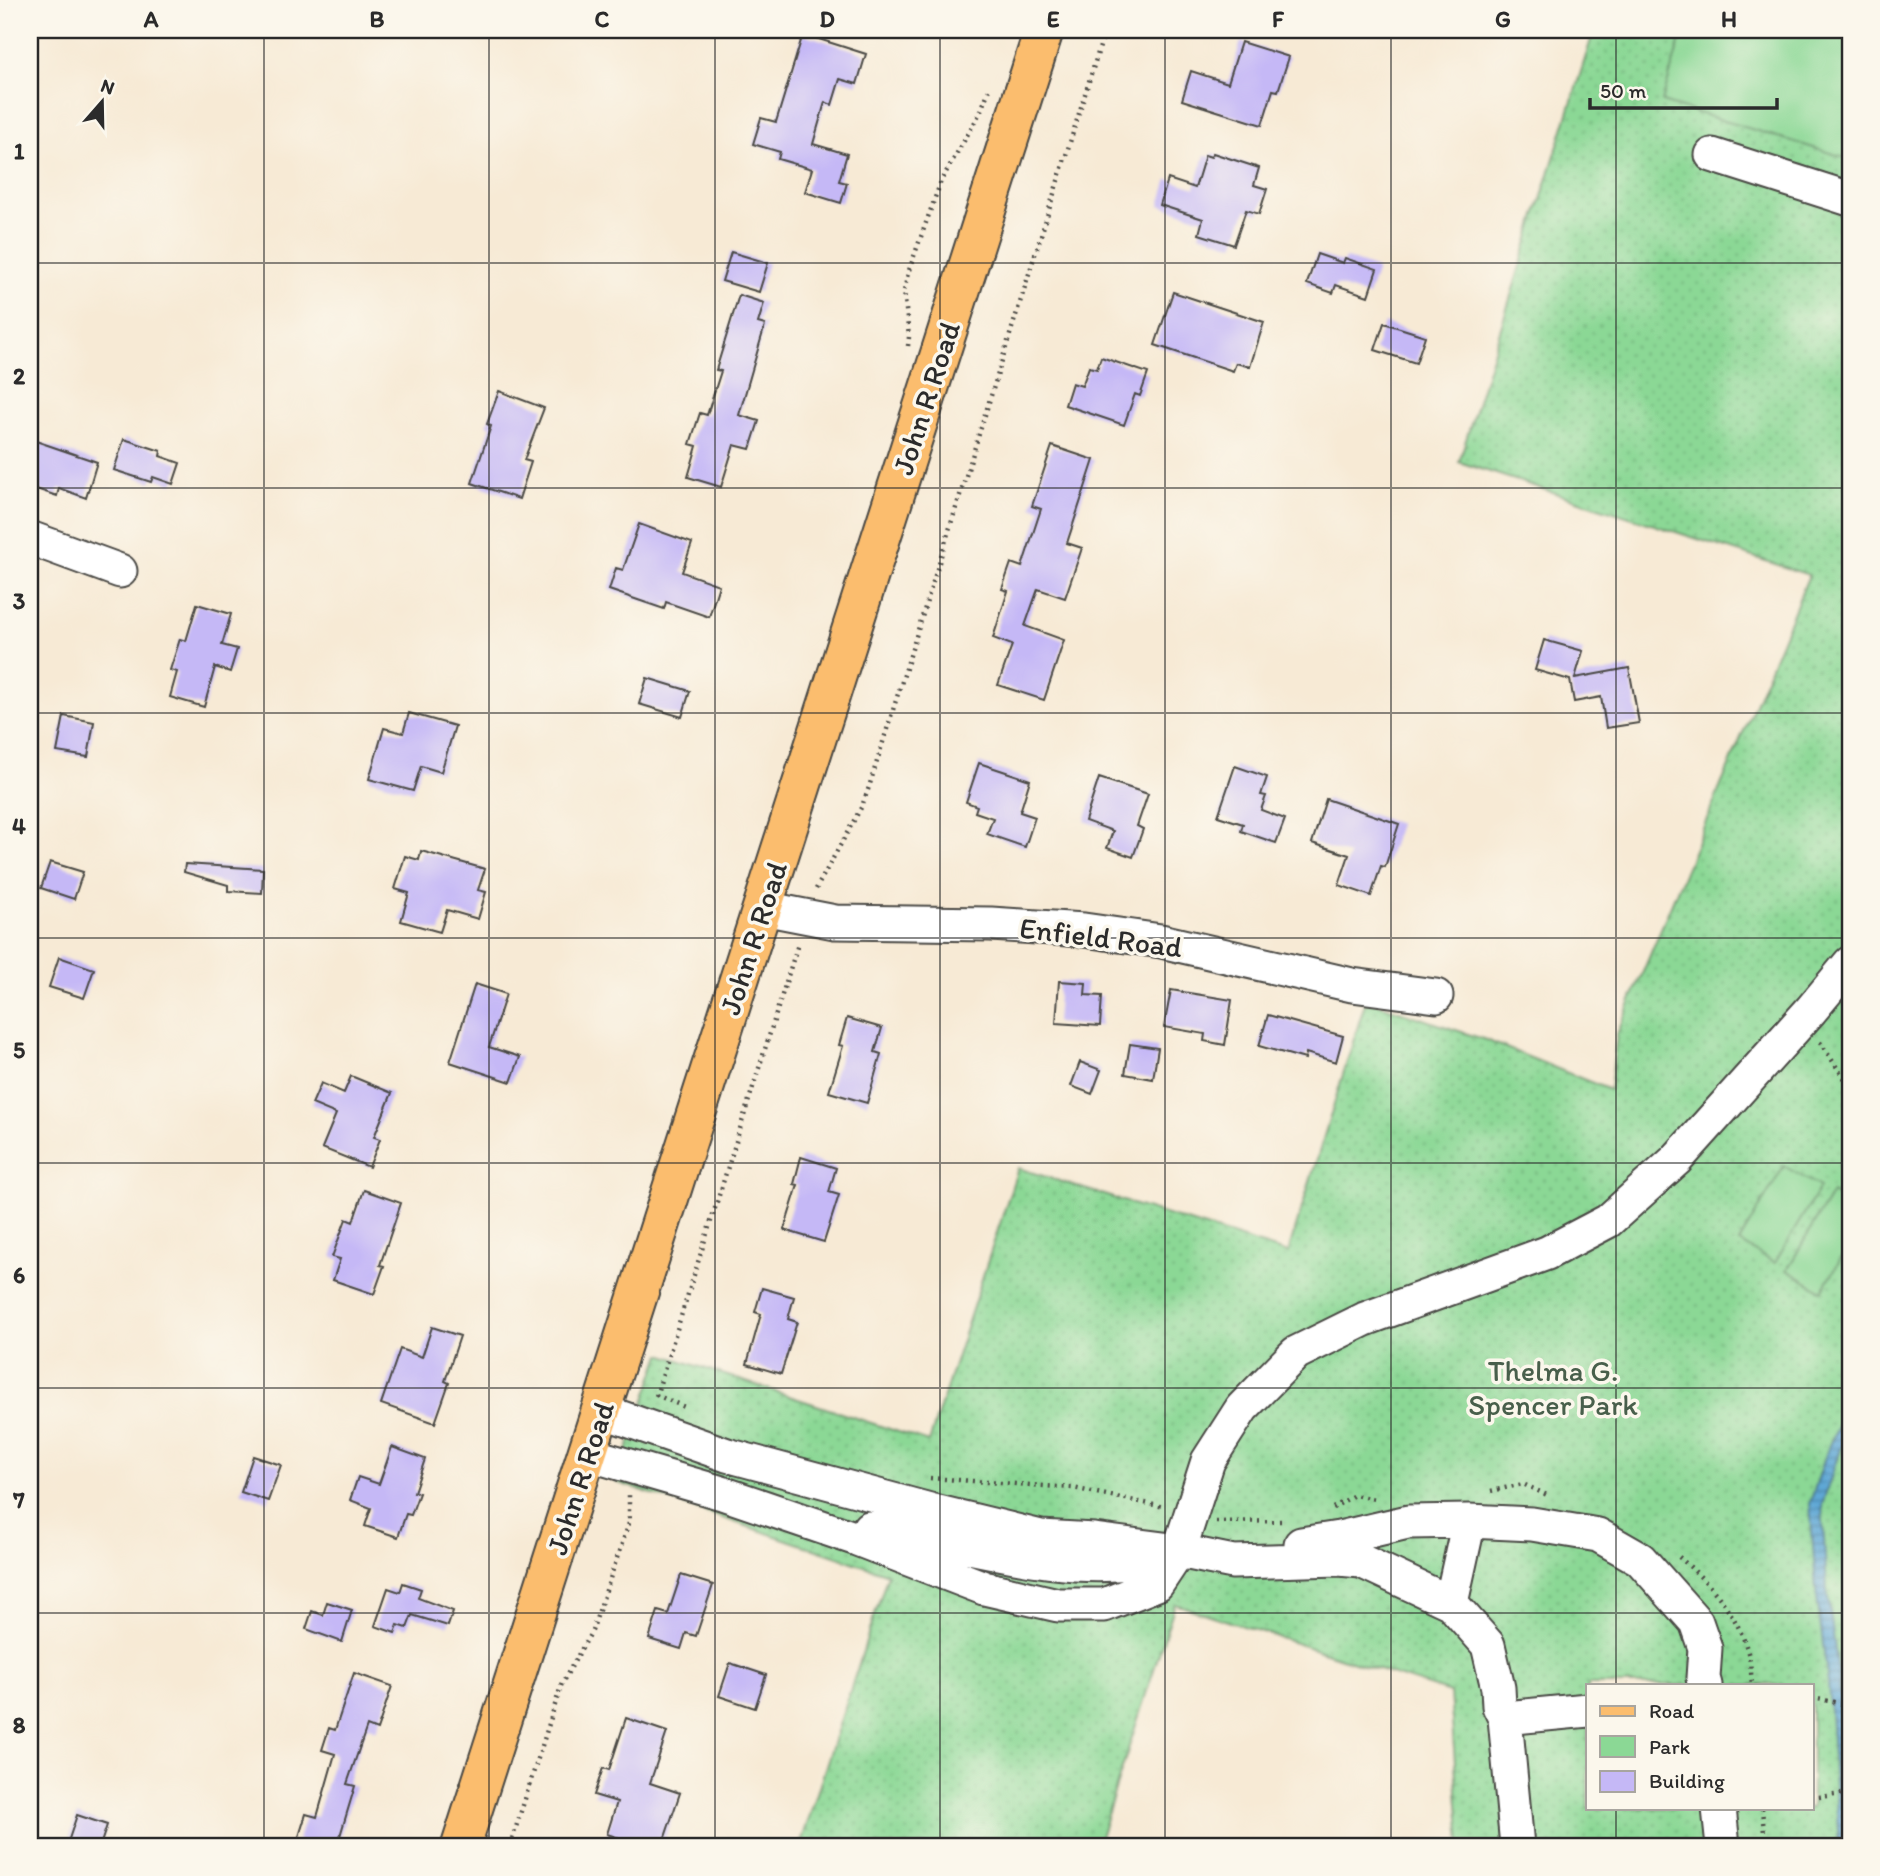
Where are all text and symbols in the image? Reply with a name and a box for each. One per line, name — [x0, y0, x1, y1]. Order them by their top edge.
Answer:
text: A — [143, 5, 159, 33]
text: B — [370, 5, 385, 33]
text: C — [595, 5, 610, 33]
text: D — [819, 5, 835, 33]
text: E — [1047, 5, 1060, 33]
text: F — [1272, 5, 1285, 33]
text: G — [1495, 5, 1511, 33]
text: H — [1721, 5, 1737, 33]
north arrow — [66, 66, 136, 136]
scale bar — [1590, 66, 1777, 110]
text: N — [98, 73, 118, 99]
text: 50 m — [1600, 78, 1647, 103]
text: 1 — [14, 137, 25, 165]
street label: John R Road — [884, 316, 968, 479]
text: 2 — [13, 362, 26, 390]
text: 3 — [13, 587, 26, 615]
text: 4 — [12, 812, 26, 840]
street label: John R Road — [711, 856, 795, 1019]
street label: Enfield Road — [1017, 909, 1185, 965]
text: 5 — [13, 1036, 25, 1064]
text: 6 — [13, 1261, 25, 1289]
park label: Thelma G. Spencer Park — [1468, 1352, 1638, 1423]
street label: John R Road — [538, 1396, 622, 1559]
text: 7 — [12, 1486, 25, 1514]
legend — [1586, 1684, 1814, 1810]
text: Road — [1649, 1698, 1695, 1723]
text: 8 — [13, 1711, 26, 1739]
text: Park — [1649, 1734, 1691, 1759]
text: Building — [1649, 1768, 1725, 1793]

